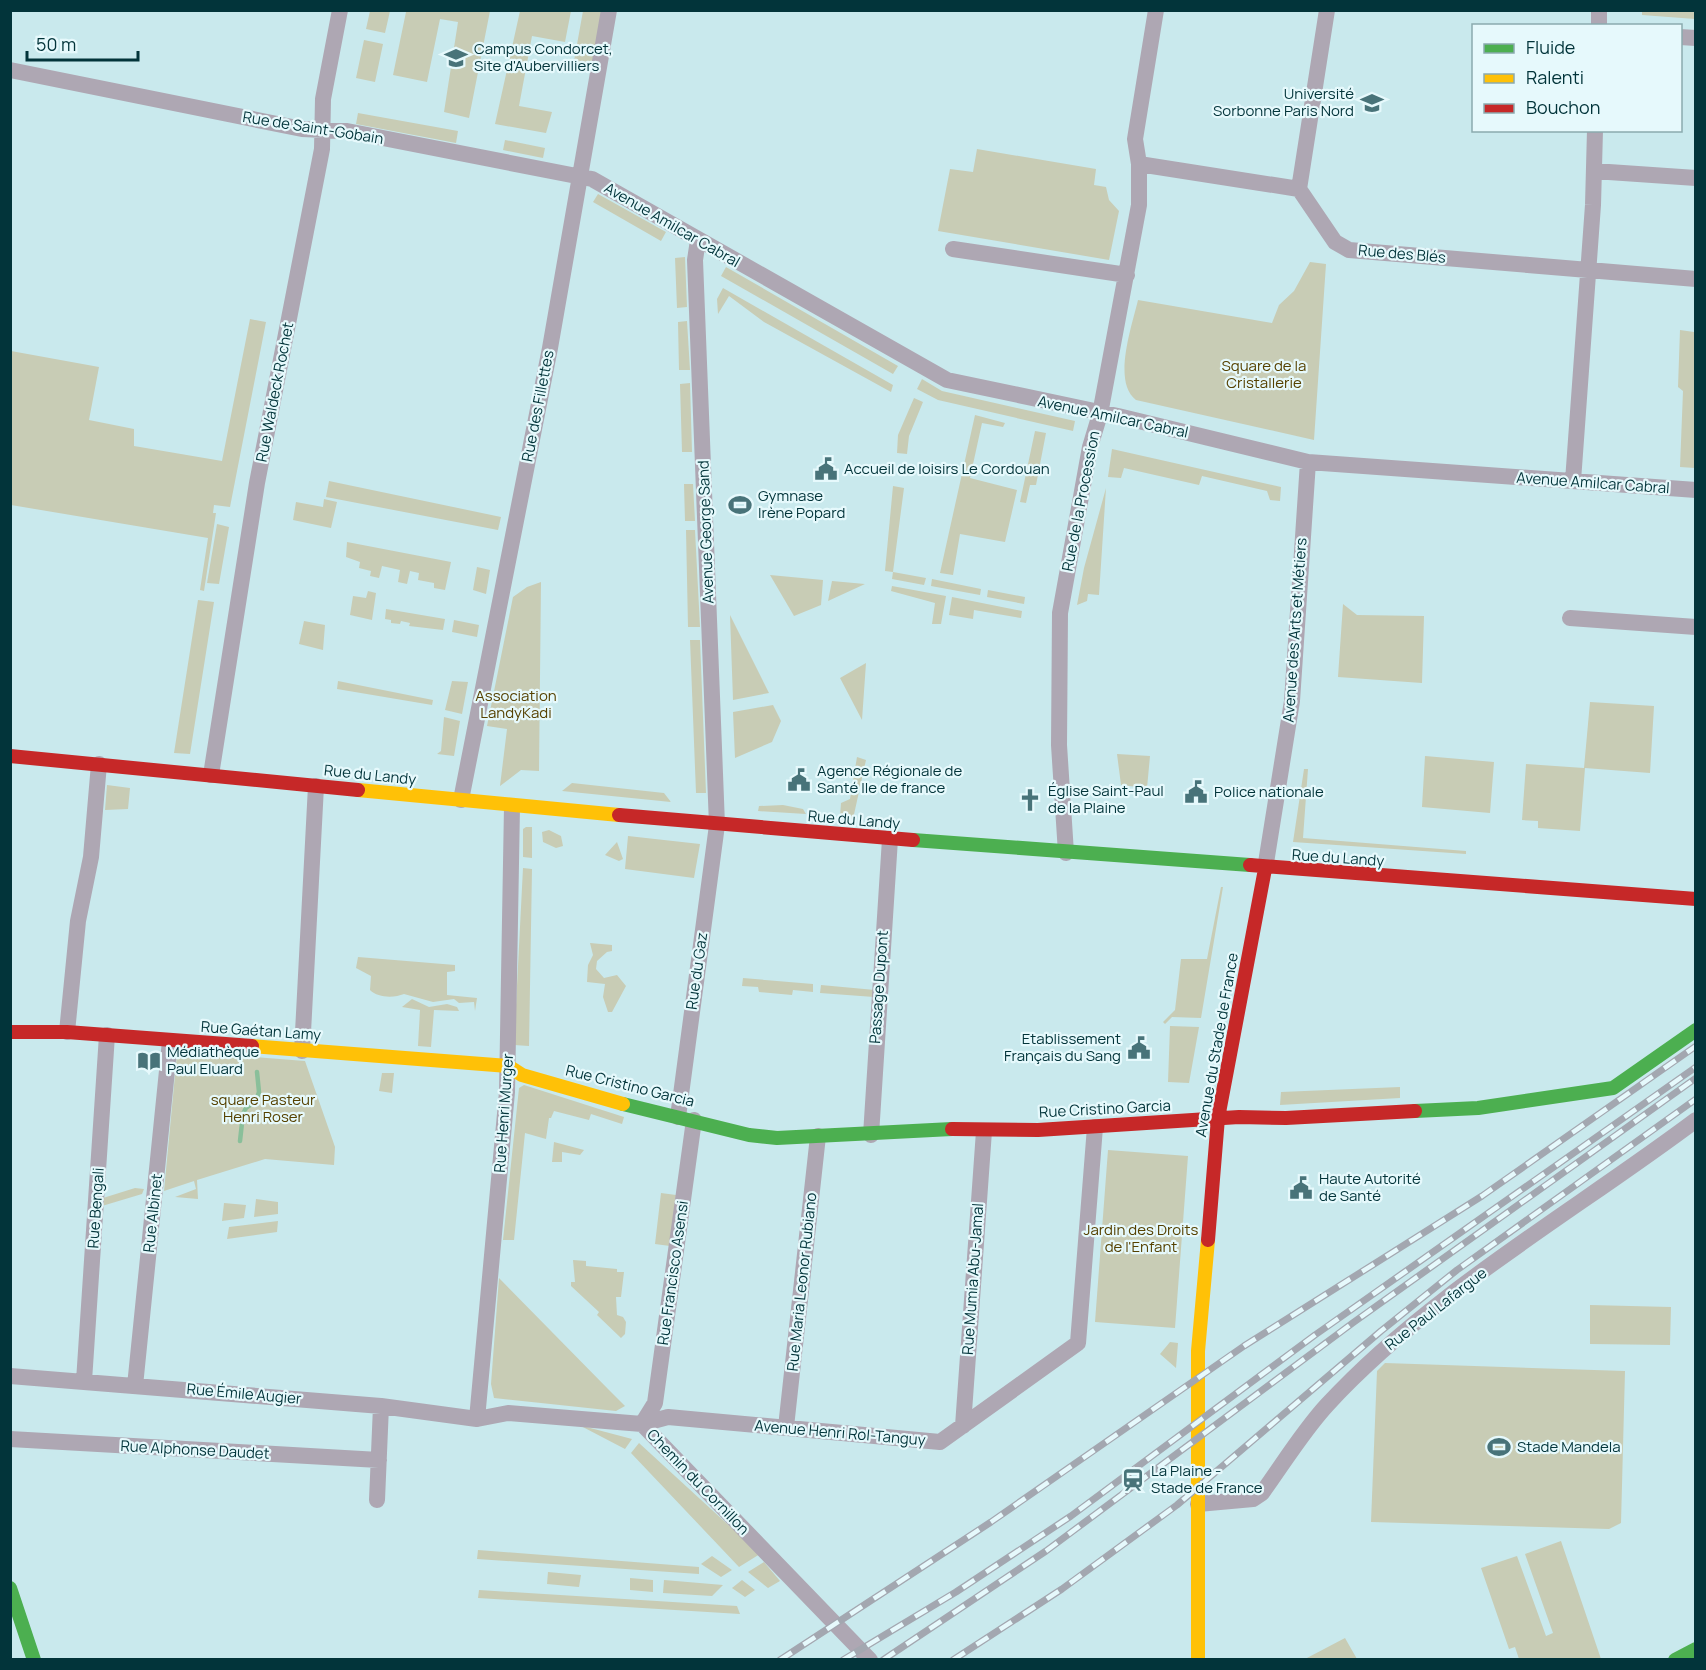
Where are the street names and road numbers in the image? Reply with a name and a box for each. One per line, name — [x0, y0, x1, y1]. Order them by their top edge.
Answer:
street label: Rue de Saint-Gobain — [241, 106, 385, 149]
street label: Avenue Amilcar Cabral — [601, 177, 744, 272]
street label: Rue des Blés — [1357, 239, 1447, 268]
street label: Rue Waldeck Rochet — [251, 320, 298, 464]
street label: Rue des Fillettes — [516, 348, 559, 464]
street label: Avenue Amilcar Cabral — [1036, 390, 1190, 443]
street label: Rue de la Procession — [1057, 429, 1104, 573]
street label: Avenue George Sand — [692, 460, 719, 604]
street label: Avenue Amilcar Cabral — [1516, 467, 1670, 498]
street label: Avenue des Arts et Métiers — [1278, 537, 1311, 723]
street label: Rue du Landy — [323, 759, 417, 790]
street label: Rue du Landy — [807, 805, 901, 834]
street label: Rue du Landy — [1291, 844, 1385, 871]
street label: Passage Dupont — [864, 930, 893, 1044]
street label: Rue du Gaz — [681, 931, 712, 1011]
street label: Avenue du Stade de France — [1190, 951, 1243, 1139]
street label: Rue Gaétan Lamy — [200, 1016, 322, 1045]
street label: Rue Henri Murger — [489, 1052, 518, 1173]
street label: Rue Cristino Garcia — [564, 1059, 697, 1112]
street label: Rue Cristino Garcia — [1039, 1095, 1171, 1122]
street label: Rue Bengali — [82, 1167, 109, 1249]
street label: Rue Albinet — [138, 1172, 167, 1253]
street label: Rue Maria Leonor Rubiano — [782, 1191, 821, 1372]
street label: Rue Francisco Asensi — [652, 1199, 693, 1346]
street label: Rue Mumia Abu-Jamal — [957, 1202, 988, 1356]
street label: Rue Paul Lafargue — [1381, 1262, 1491, 1355]
street label: Rue Émile Augier — [186, 1378, 303, 1409]
street label: Avenue Henri Rol-Tanguy — [754, 1415, 927, 1450]
street label: Chemin du Cornillon — [642, 1424, 754, 1539]
street label: Rue Alphonse Daudet — [120, 1435, 270, 1464]

